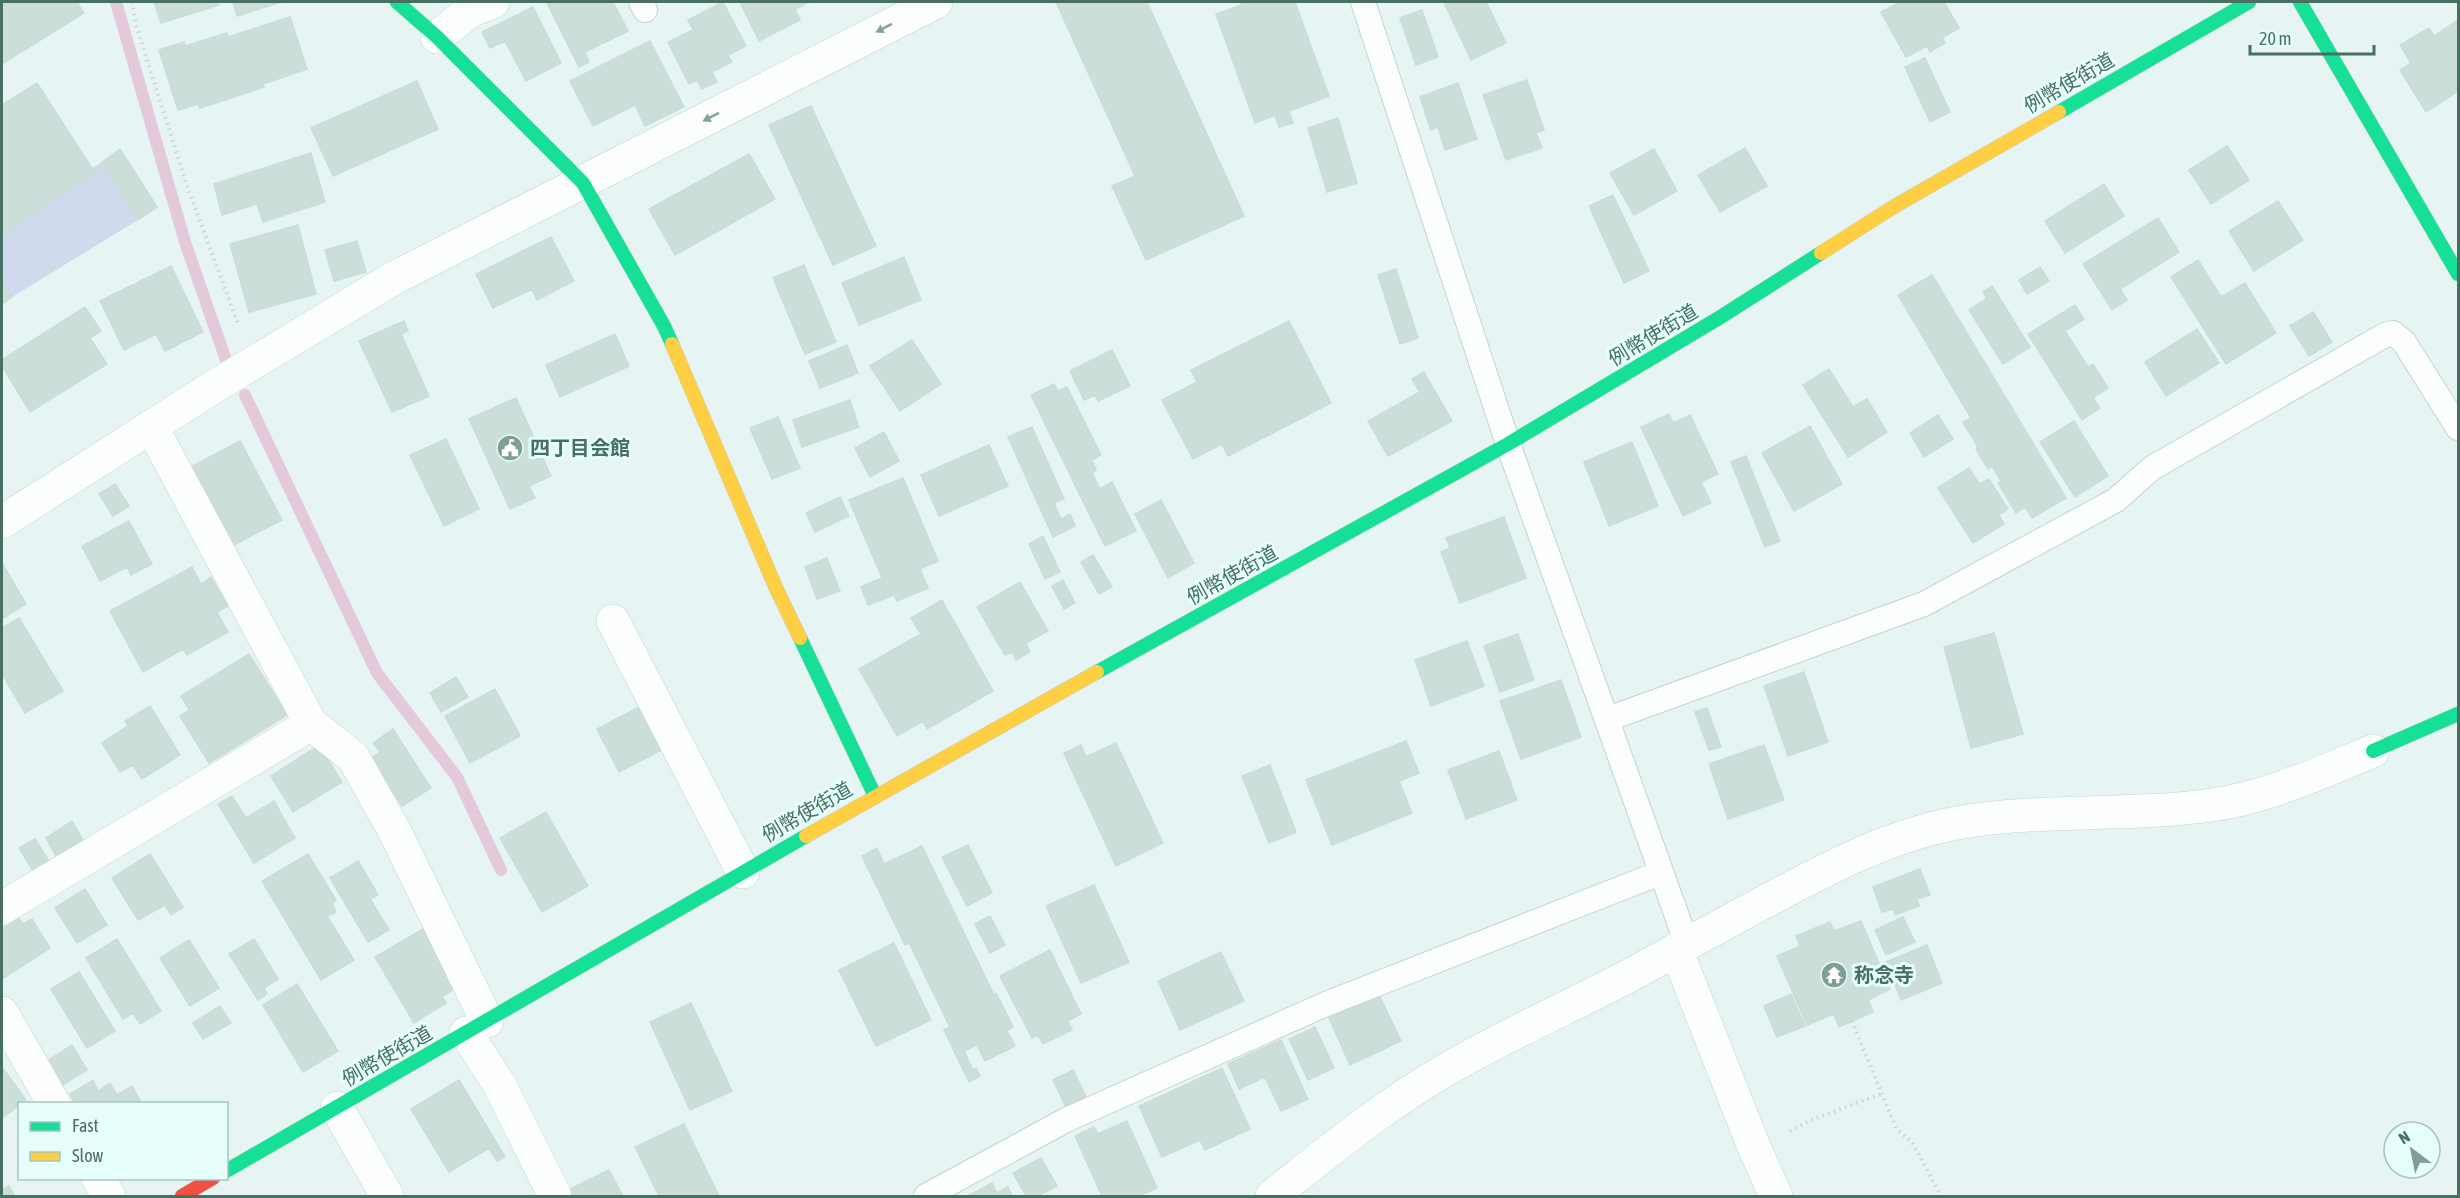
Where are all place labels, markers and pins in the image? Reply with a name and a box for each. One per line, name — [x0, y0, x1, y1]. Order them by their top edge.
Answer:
public building icon: 四丁目会館 — [495, 433, 525, 463]
place label: 四丁目会館 — [530, 436, 630, 459]
temple icon: 称念寺 — [1819, 960, 1849, 990]
place label: 称念寺 — [1854, 963, 1914, 986]

